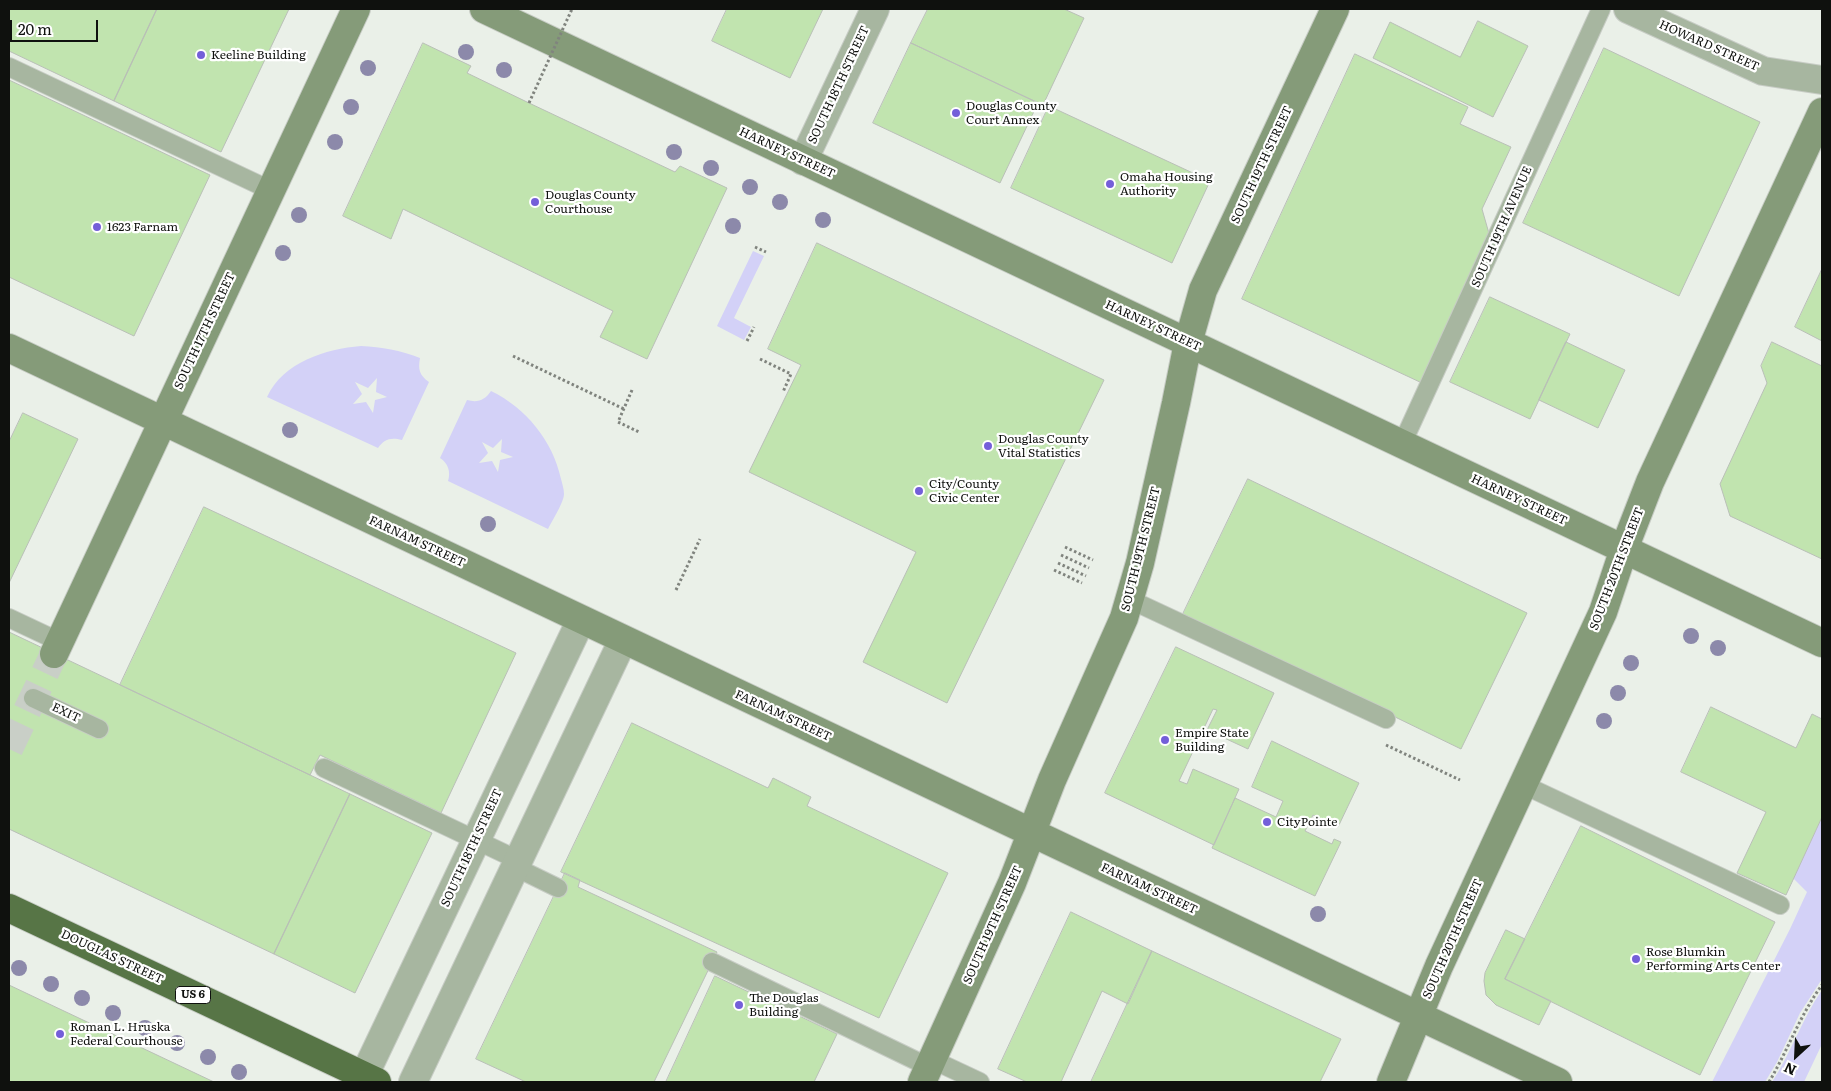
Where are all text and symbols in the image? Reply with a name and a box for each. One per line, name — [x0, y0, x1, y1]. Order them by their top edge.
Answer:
scale bar — [12, 10, 100, 42]
text: 20 m — [18, 17, 52, 40]
street label: HOWARD STREET — [1657, 17, 1761, 75]
street label: SOUTH 18TH STREET — [805, 24, 873, 146]
place label: Keeline Building — [211, 48, 306, 62]
marker: Keeline Building — [195, 49, 207, 61]
place label: Douglas County Court Annex — [966, 99, 1057, 127]
street label: SOUTH 19TH STREET — [1228, 104, 1296, 226]
marker: Douglas County Court Annex — [950, 107, 962, 119]
street label: HARNEY STREET — [737, 124, 837, 182]
street label: SOUTH 19TH AVENUE — [1469, 164, 1535, 290]
place label: Omaha Housing Authority — [1120, 170, 1213, 198]
marker: Omaha Housing Authority — [1104, 178, 1116, 190]
place label: Douglas County Courthouse — [545, 188, 636, 216]
marker: Douglas County Courthouse — [529, 196, 541, 208]
place label: 1623 Farnam — [107, 220, 178, 234]
marker: 1623 Farnam — [91, 221, 103, 233]
street label: SOUTH 17TH STREET — [172, 270, 238, 392]
street label: HARNEY STREET — [1103, 297, 1203, 355]
place label: Douglas County Vital Statistics — [998, 432, 1089, 460]
marker: Douglas County Vital Statistics — [982, 440, 994, 452]
street label: HARNEY STREET — [1469, 471, 1569, 529]
place label: City/County Civic Center — [929, 477, 999, 505]
marker: City/County Civic Center — [913, 485, 925, 497]
street label: SOUTH 19TH STREET — [1119, 485, 1163, 613]
street label: SOUTH 20TH STREET — [1587, 506, 1647, 632]
street label: FARNAM STREET — [366, 513, 468, 571]
street label: FARNAM STREET — [732, 687, 834, 745]
street label: EXIT — [49, 700, 83, 726]
place label: Empire State Building — [1175, 726, 1249, 754]
marker: Empire State Building — [1159, 734, 1171, 746]
street label: SOUTH 18TH STREET — [438, 787, 506, 909]
place label: CityPointe — [1277, 815, 1338, 829]
marker: CityPointe — [1261, 816, 1273, 828]
street label: FARNAM STREET — [1098, 860, 1200, 918]
street label: SOUTH 19TH STREET — [960, 864, 1026, 986]
street label: SOUTH 20TH STREET — [1420, 877, 1486, 1001]
street label: DOUGLAS STREET — [58, 927, 166, 987]
place label: Rose Blumkin Performing Arts Center — [1646, 945, 1780, 973]
marker: Rose Blumkin Performing Arts Center — [1630, 953, 1642, 965]
road number: US 6 — [176, 986, 210, 1004]
place label: The Douglas Building — [749, 991, 818, 1019]
marker: The Douglas Building — [733, 999, 745, 1011]
place label: Roman L. Hruska Federal Courthouse — [70, 1020, 183, 1048]
marker: Roman L. Hruska Federal Courthouse — [54, 1028, 66, 1040]
north arrow — [1771, 1031, 1821, 1081]
text: N — [1780, 1058, 1799, 1081]

